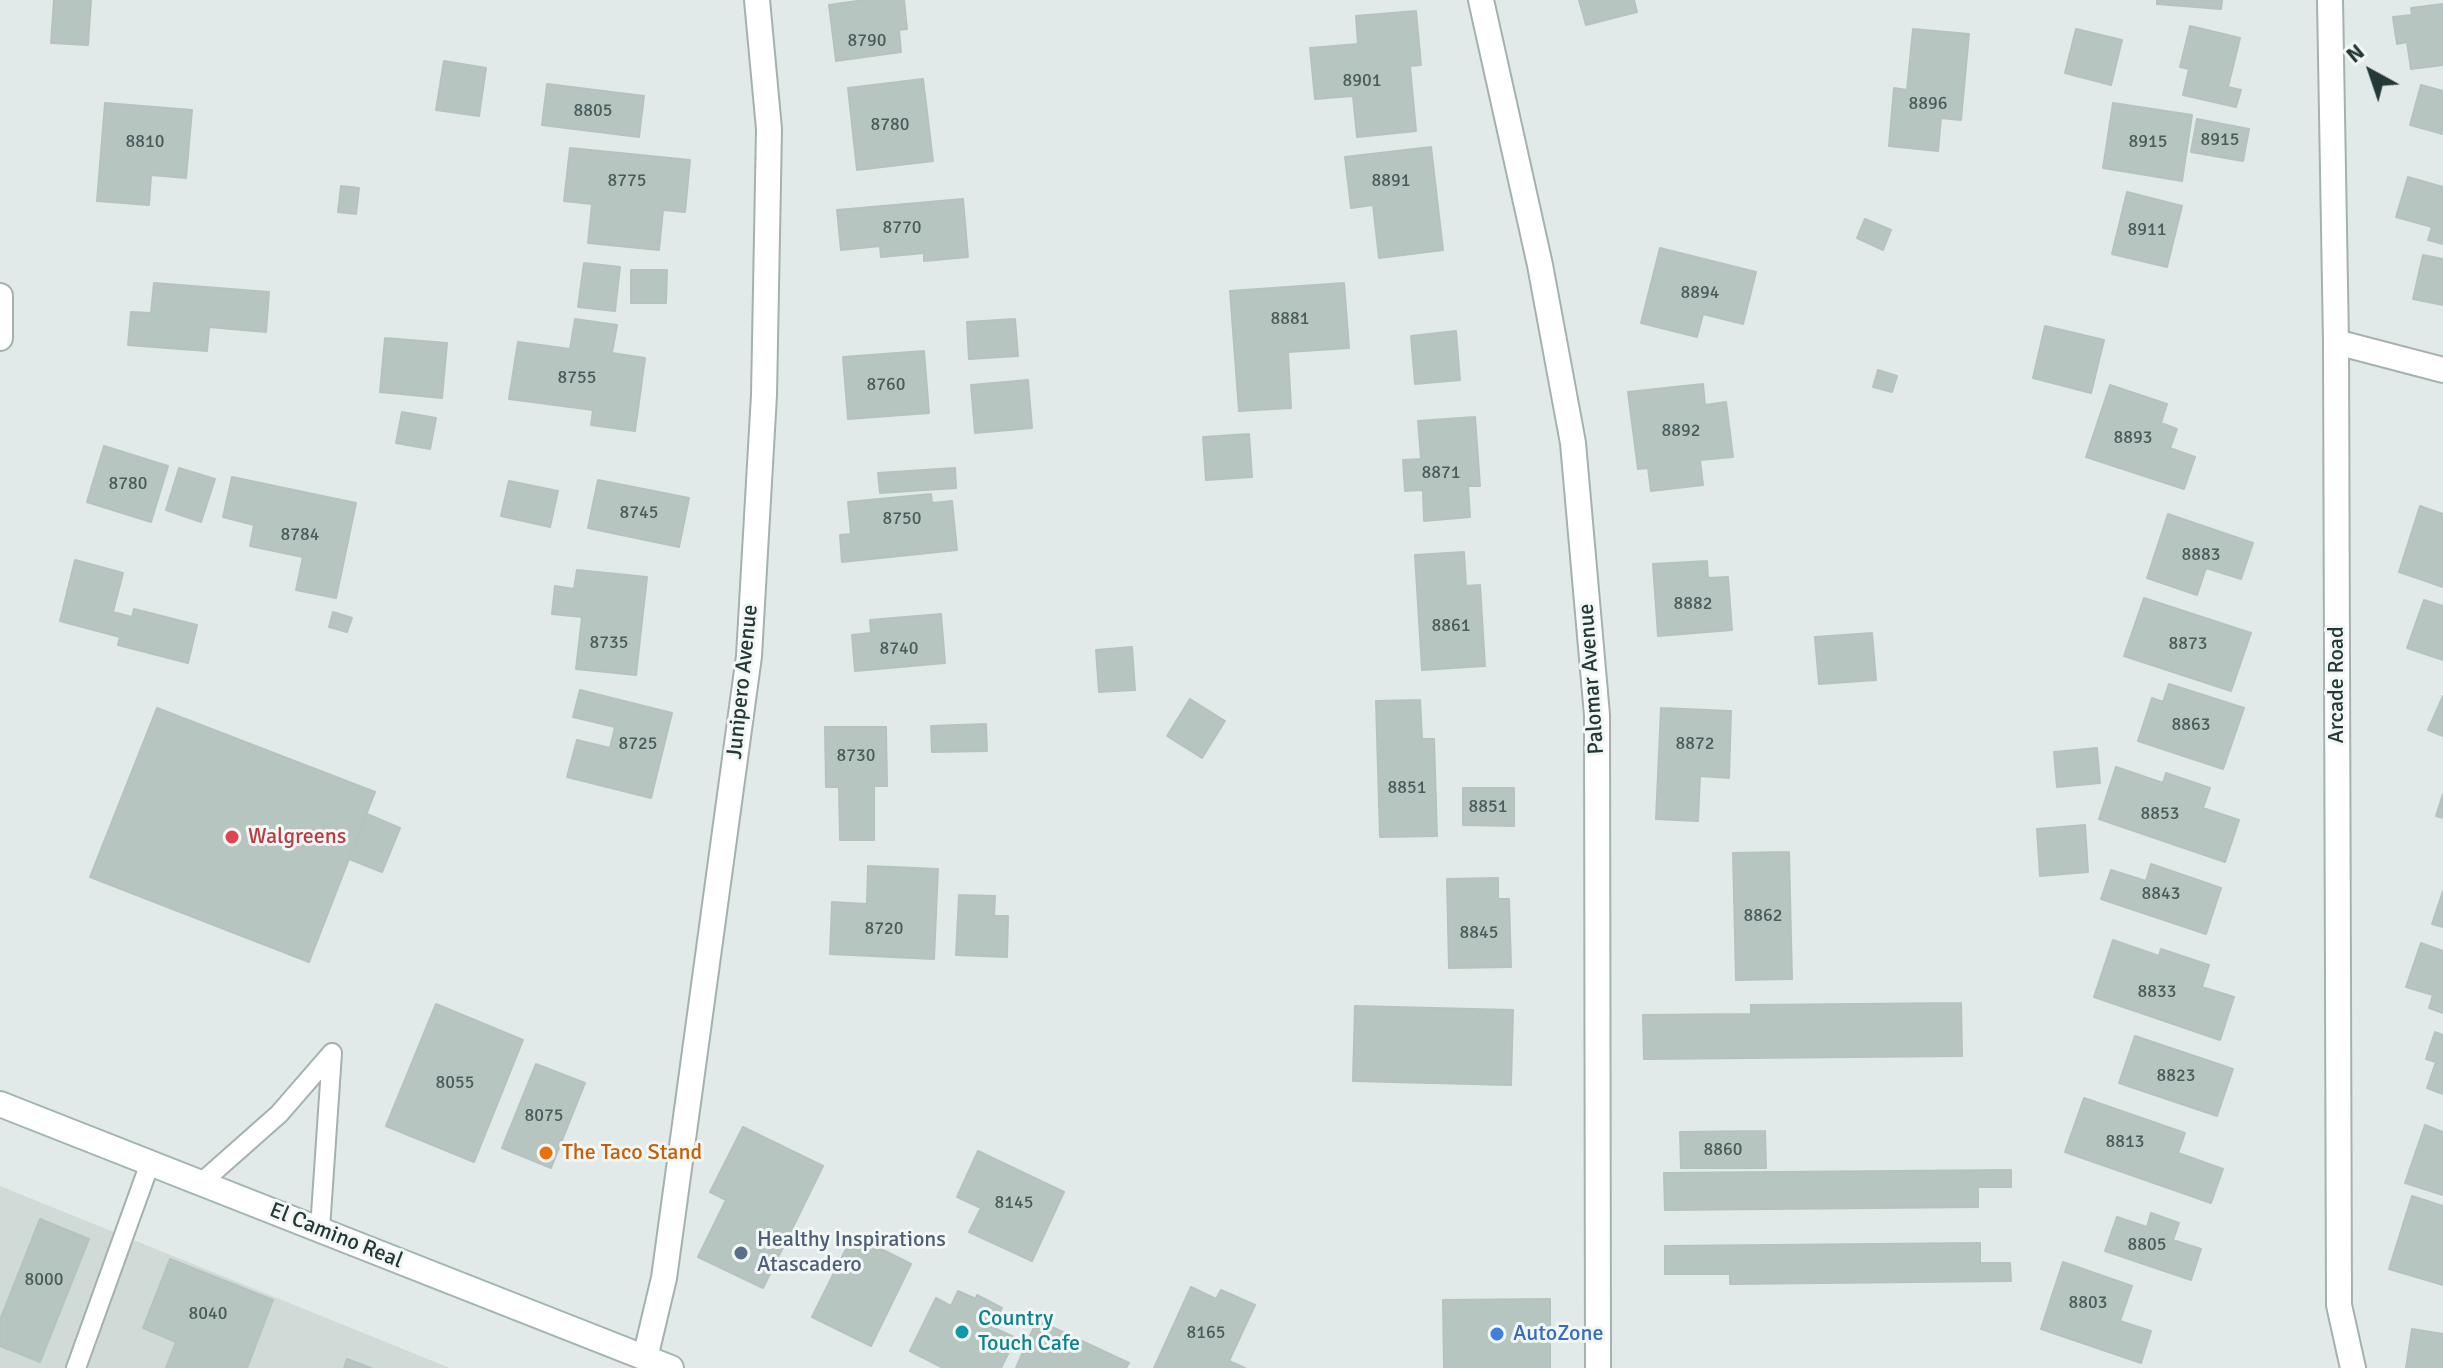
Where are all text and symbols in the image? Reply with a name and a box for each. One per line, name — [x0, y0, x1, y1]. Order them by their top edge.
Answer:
house number: 8790 — [848, 30, 886, 52]
north arrow — [2331, 32, 2411, 112]
text: N — [2341, 38, 2370, 68]
house number: 8901 — [1343, 70, 1381, 92]
house number: 8896 — [1909, 93, 1947, 115]
house number: 8805 — [574, 100, 612, 122]
house number: 8780 — [871, 114, 909, 136]
house number: 8915 — [2201, 129, 2239, 151]
house number: 8810 — [126, 131, 164, 153]
house number: 8915 — [2129, 131, 2167, 153]
house number: 8775 — [608, 170, 646, 192]
house number: 8891 — [1372, 170, 1410, 192]
house number: 8770 — [883, 217, 921, 239]
house number: 8911 — [2128, 219, 2166, 241]
house number: 8894 — [1681, 282, 1719, 304]
house number: 8881 — [1271, 308, 1309, 330]
house number: 8755 — [558, 367, 596, 389]
house number: 8760 — [867, 374, 905, 396]
house number: 8892 — [1662, 420, 1700, 442]
house number: 8893 — [2114, 427, 2152, 449]
house number: 8871 — [1422, 462, 1460, 484]
house number: 8780 — [109, 473, 147, 495]
house number: 8745 — [620, 502, 658, 524]
house number: 8750 — [883, 508, 921, 530]
house number: 8784 — [281, 524, 319, 546]
house number: 8883 — [2182, 544, 2220, 566]
house number: 8882 — [1674, 593, 1712, 615]
street label: Junipero Avenue — [722, 603, 764, 761]
street label: Palomar Avenue — [1574, 603, 1610, 755]
house number: 8861 — [1432, 615, 1470, 637]
street label: Arcade Road — [2324, 626, 2350, 744]
house number: 8735 — [590, 632, 628, 654]
house number: 8873 — [2169, 633, 2207, 655]
house number: 8740 — [880, 638, 918, 660]
house number: 8863 — [2172, 714, 2210, 736]
house number: 8725 — [619, 733, 657, 755]
house number: 8872 — [1676, 733, 1714, 755]
house number: 8730 — [837, 745, 875, 767]
house number: 8851 — [1388, 777, 1426, 799]
house number: 8851 — [1469, 796, 1507, 818]
house number: 8853 — [2141, 803, 2179, 825]
place label: Walgreens — [248, 824, 346, 850]
marker: Walgreens — [223, 828, 241, 846]
house number: 8843 — [2142, 883, 2180, 905]
house number: 8862 — [1744, 905, 1782, 927]
house number: 8720 — [865, 918, 903, 940]
house number: 8845 — [1460, 922, 1498, 944]
house number: 8833 — [2138, 981, 2176, 1003]
house number: 8823 — [2157, 1065, 2195, 1087]
house number: 8055 — [436, 1072, 474, 1094]
house number: 8075 — [525, 1105, 563, 1127]
house number: 8813 — [2106, 1131, 2144, 1153]
house number: 8860 — [1704, 1139, 1742, 1161]
place label: The Taco Stand — [562, 1140, 702, 1166]
marker: The Taco Stand — [537, 1144, 555, 1162]
house number: 8145 — [995, 1192, 1033, 1214]
street label: El Camino Real — [266, 1197, 406, 1275]
place label: Healthy Inspirations Atascadero — [757, 1227, 946, 1278]
house number: 8805 — [2128, 1234, 2166, 1256]
marker: Healthy Inspirations Atascadero — [732, 1244, 750, 1262]
house number: 8000 — [25, 1269, 63, 1291]
house number: 8803 — [2069, 1292, 2107, 1314]
house number: 8040 — [189, 1303, 227, 1325]
place label: Country Touch Cafe — [978, 1306, 1080, 1358]
place label: AutoZone — [1513, 1321, 1603, 1347]
house number: 8165 — [1187, 1322, 1225, 1344]
marker: Country Touch Cafe — [953, 1323, 971, 1341]
marker: AutoZone — [1488, 1325, 1506, 1343]

